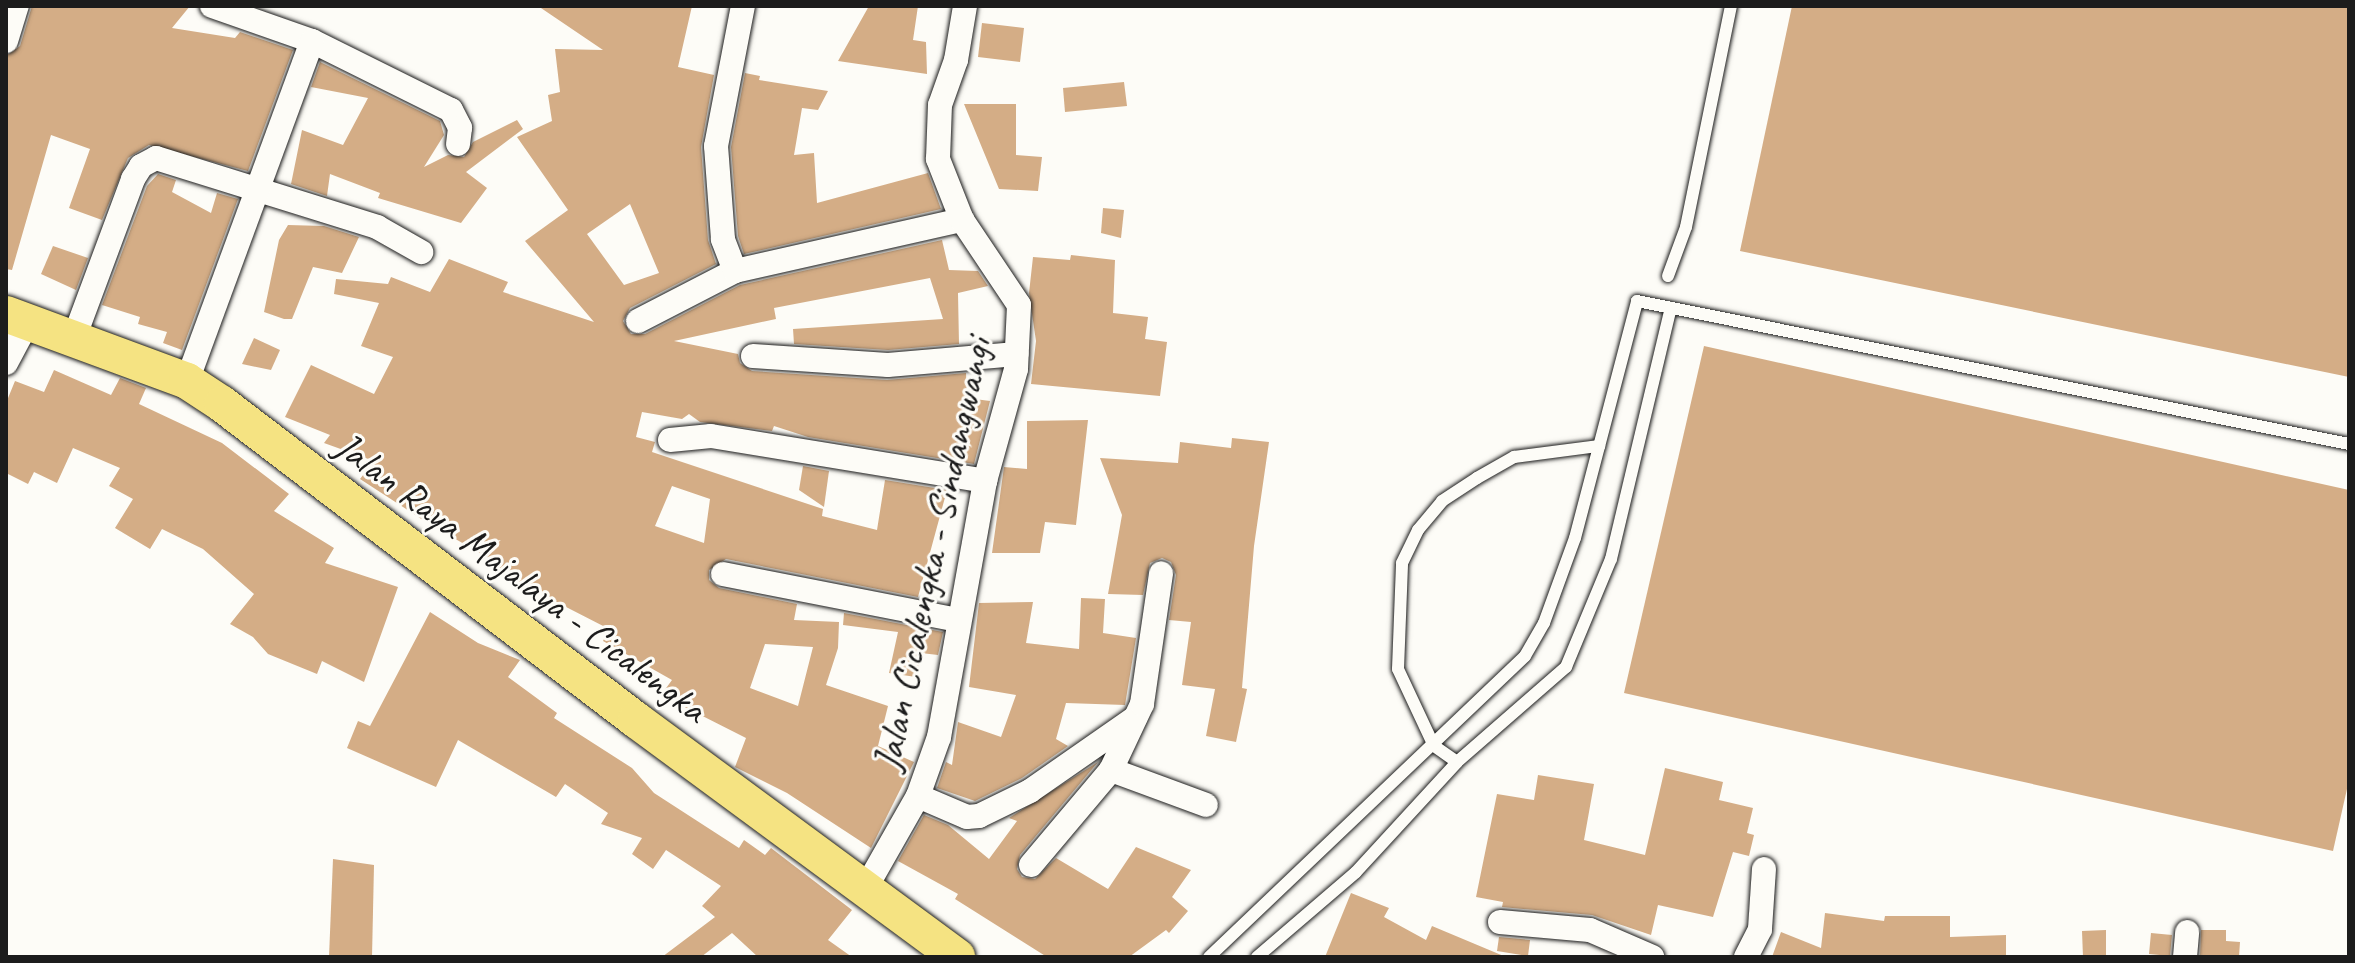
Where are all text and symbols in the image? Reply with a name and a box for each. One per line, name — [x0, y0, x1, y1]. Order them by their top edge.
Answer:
street label: Jalan Cicalengka - Sindangwangi — [863, 334, 1001, 774]
street label: Jalan Raya Majalaya - Cicalengka — [325, 421, 717, 733]

